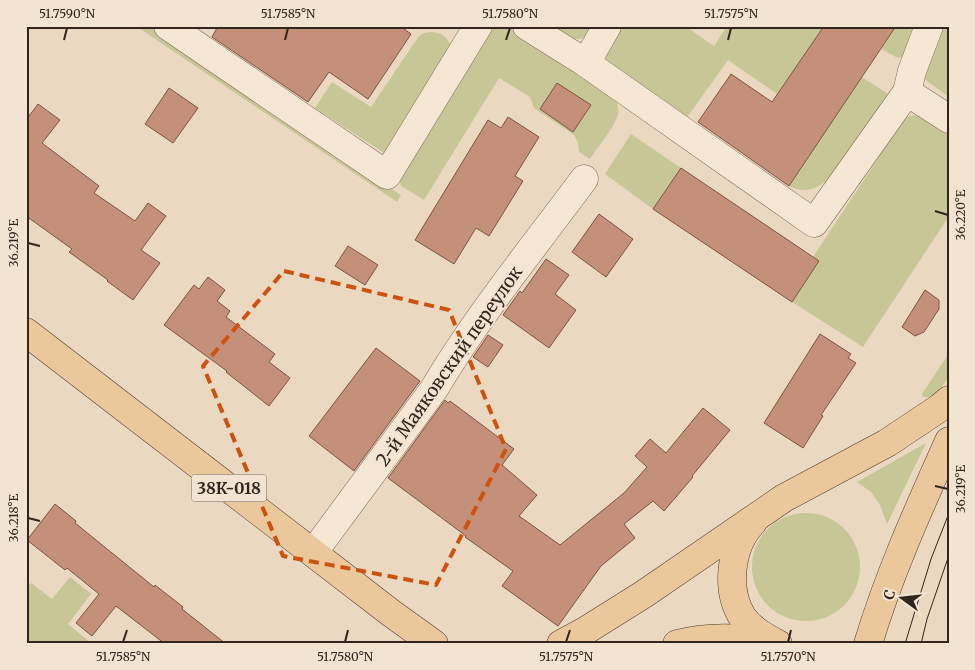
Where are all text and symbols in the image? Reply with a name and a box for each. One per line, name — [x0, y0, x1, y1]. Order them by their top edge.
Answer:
text: 51.7590°N — [39, 6, 96, 21]
text: 51.7585°N — [261, 6, 316, 21]
text: 51.7580°N — [482, 6, 539, 21]
text: 51.7575°N — [704, 6, 759, 21]
text: 36.220°E — [953, 189, 968, 240]
text: 36.219°E — [6, 218, 21, 267]
street label: 2-й Маяковский переулок — [371, 261, 527, 471]
text: 36.219°E — [953, 464, 968, 513]
road number: 38К-018 — [192, 474, 266, 502]
text: 36.218°E — [6, 493, 21, 542]
north arrow — [878, 572, 928, 622]
text: С — [880, 588, 899, 601]
text: 51.7585°N — [96, 649, 151, 664]
text: 51.7580°N — [317, 649, 374, 664]
text: 51.7575°N — [539, 649, 594, 664]
text: 51.7570°N — [760, 649, 816, 664]

